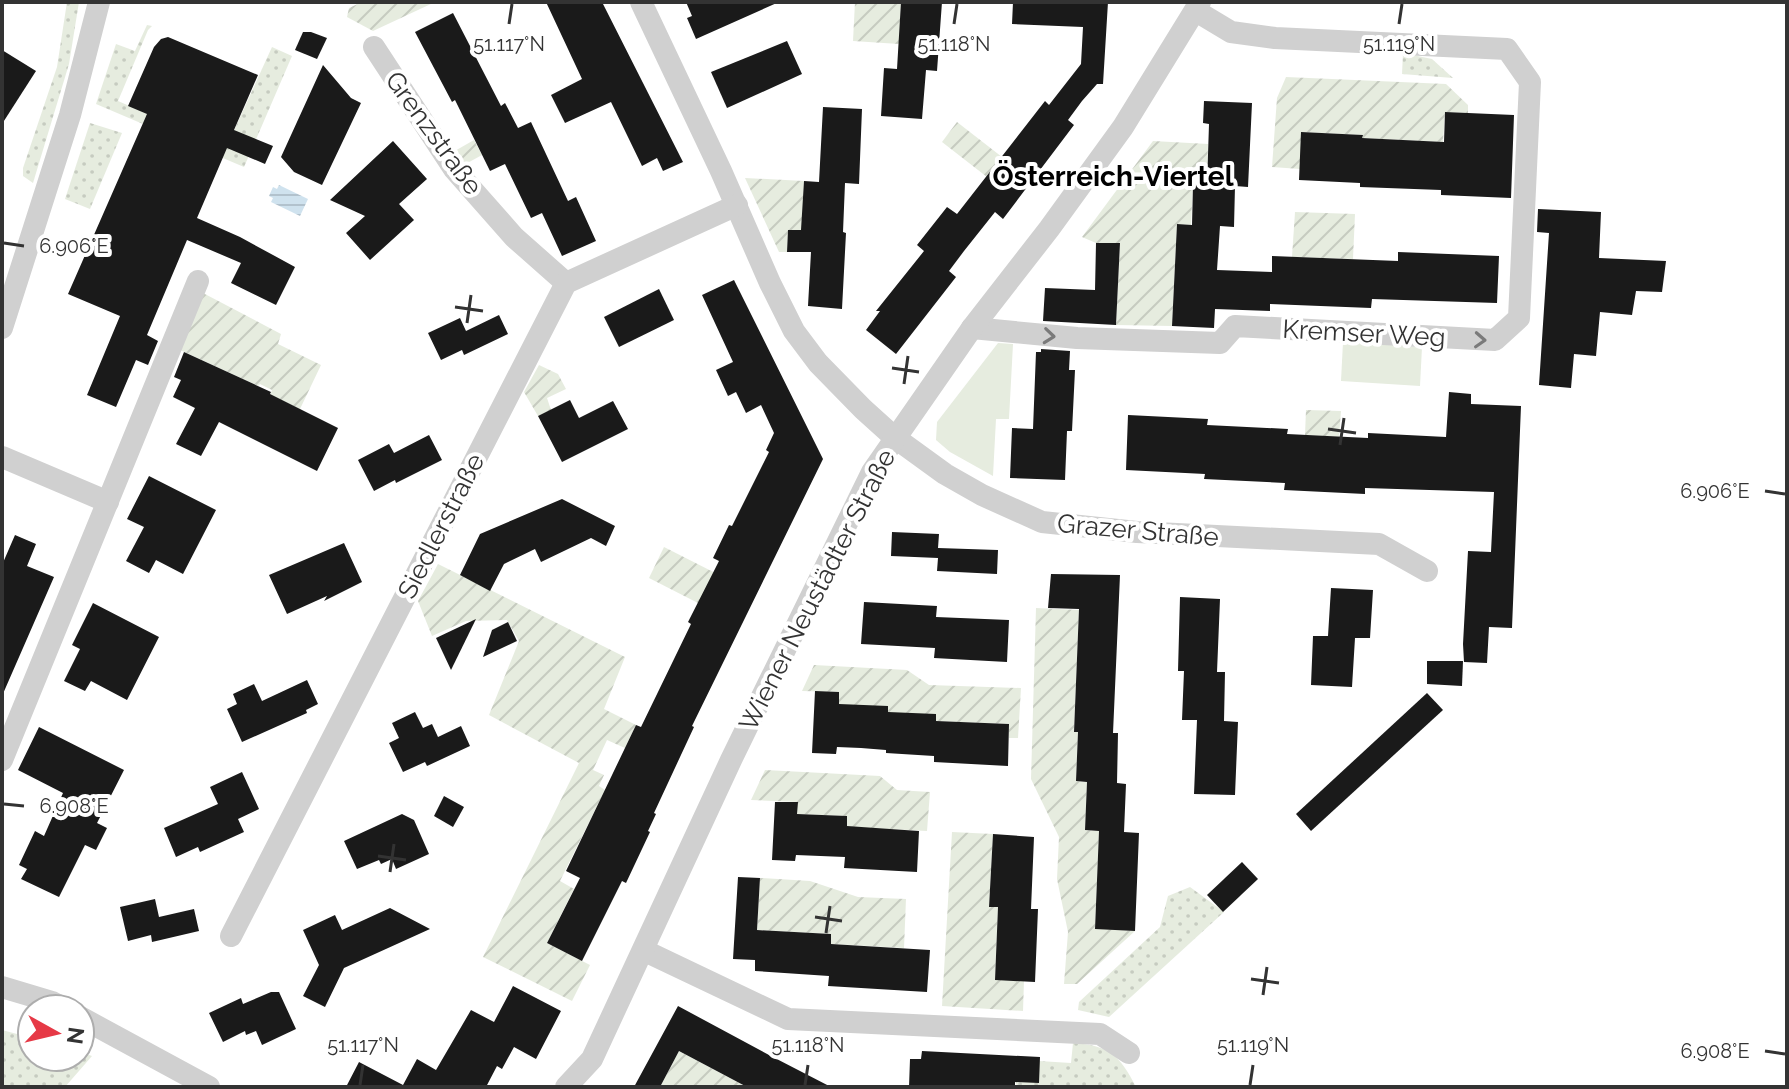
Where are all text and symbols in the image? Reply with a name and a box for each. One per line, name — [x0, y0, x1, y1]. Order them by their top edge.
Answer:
text: 51.117°N — [473, 32, 545, 56]
text: 51.118°N — [918, 32, 990, 56]
text: 51.119°N — [1363, 32, 1435, 56]
street label: Grenzstraße — [379, 66, 489, 200]
district label: Österreich-Viertel — [992, 160, 1234, 193]
text: 6.906°E — [39, 234, 109, 258]
street label: Kremser Weg — [1282, 314, 1446, 352]
one-way arrow — [1043, 327, 1056, 344]
one-way arrow — [1475, 331, 1487, 348]
street label: Wiener Neustädter Straße — [733, 444, 901, 736]
street label: Siedlerstraße — [392, 449, 490, 603]
text: 6.906°E — [1680, 479, 1750, 503]
street label: Grazer Straße — [1056, 508, 1220, 552]
text: 6.908°E — [39, 794, 109, 818]
north arrow — [16, 993, 96, 1073]
text: N — [62, 1026, 90, 1046]
text: 51.117°N — [327, 1033, 399, 1057]
text: 51.118°N — [772, 1033, 844, 1057]
text: 51.119°N — [1217, 1033, 1289, 1057]
text: 6.908°E — [1680, 1039, 1750, 1063]

